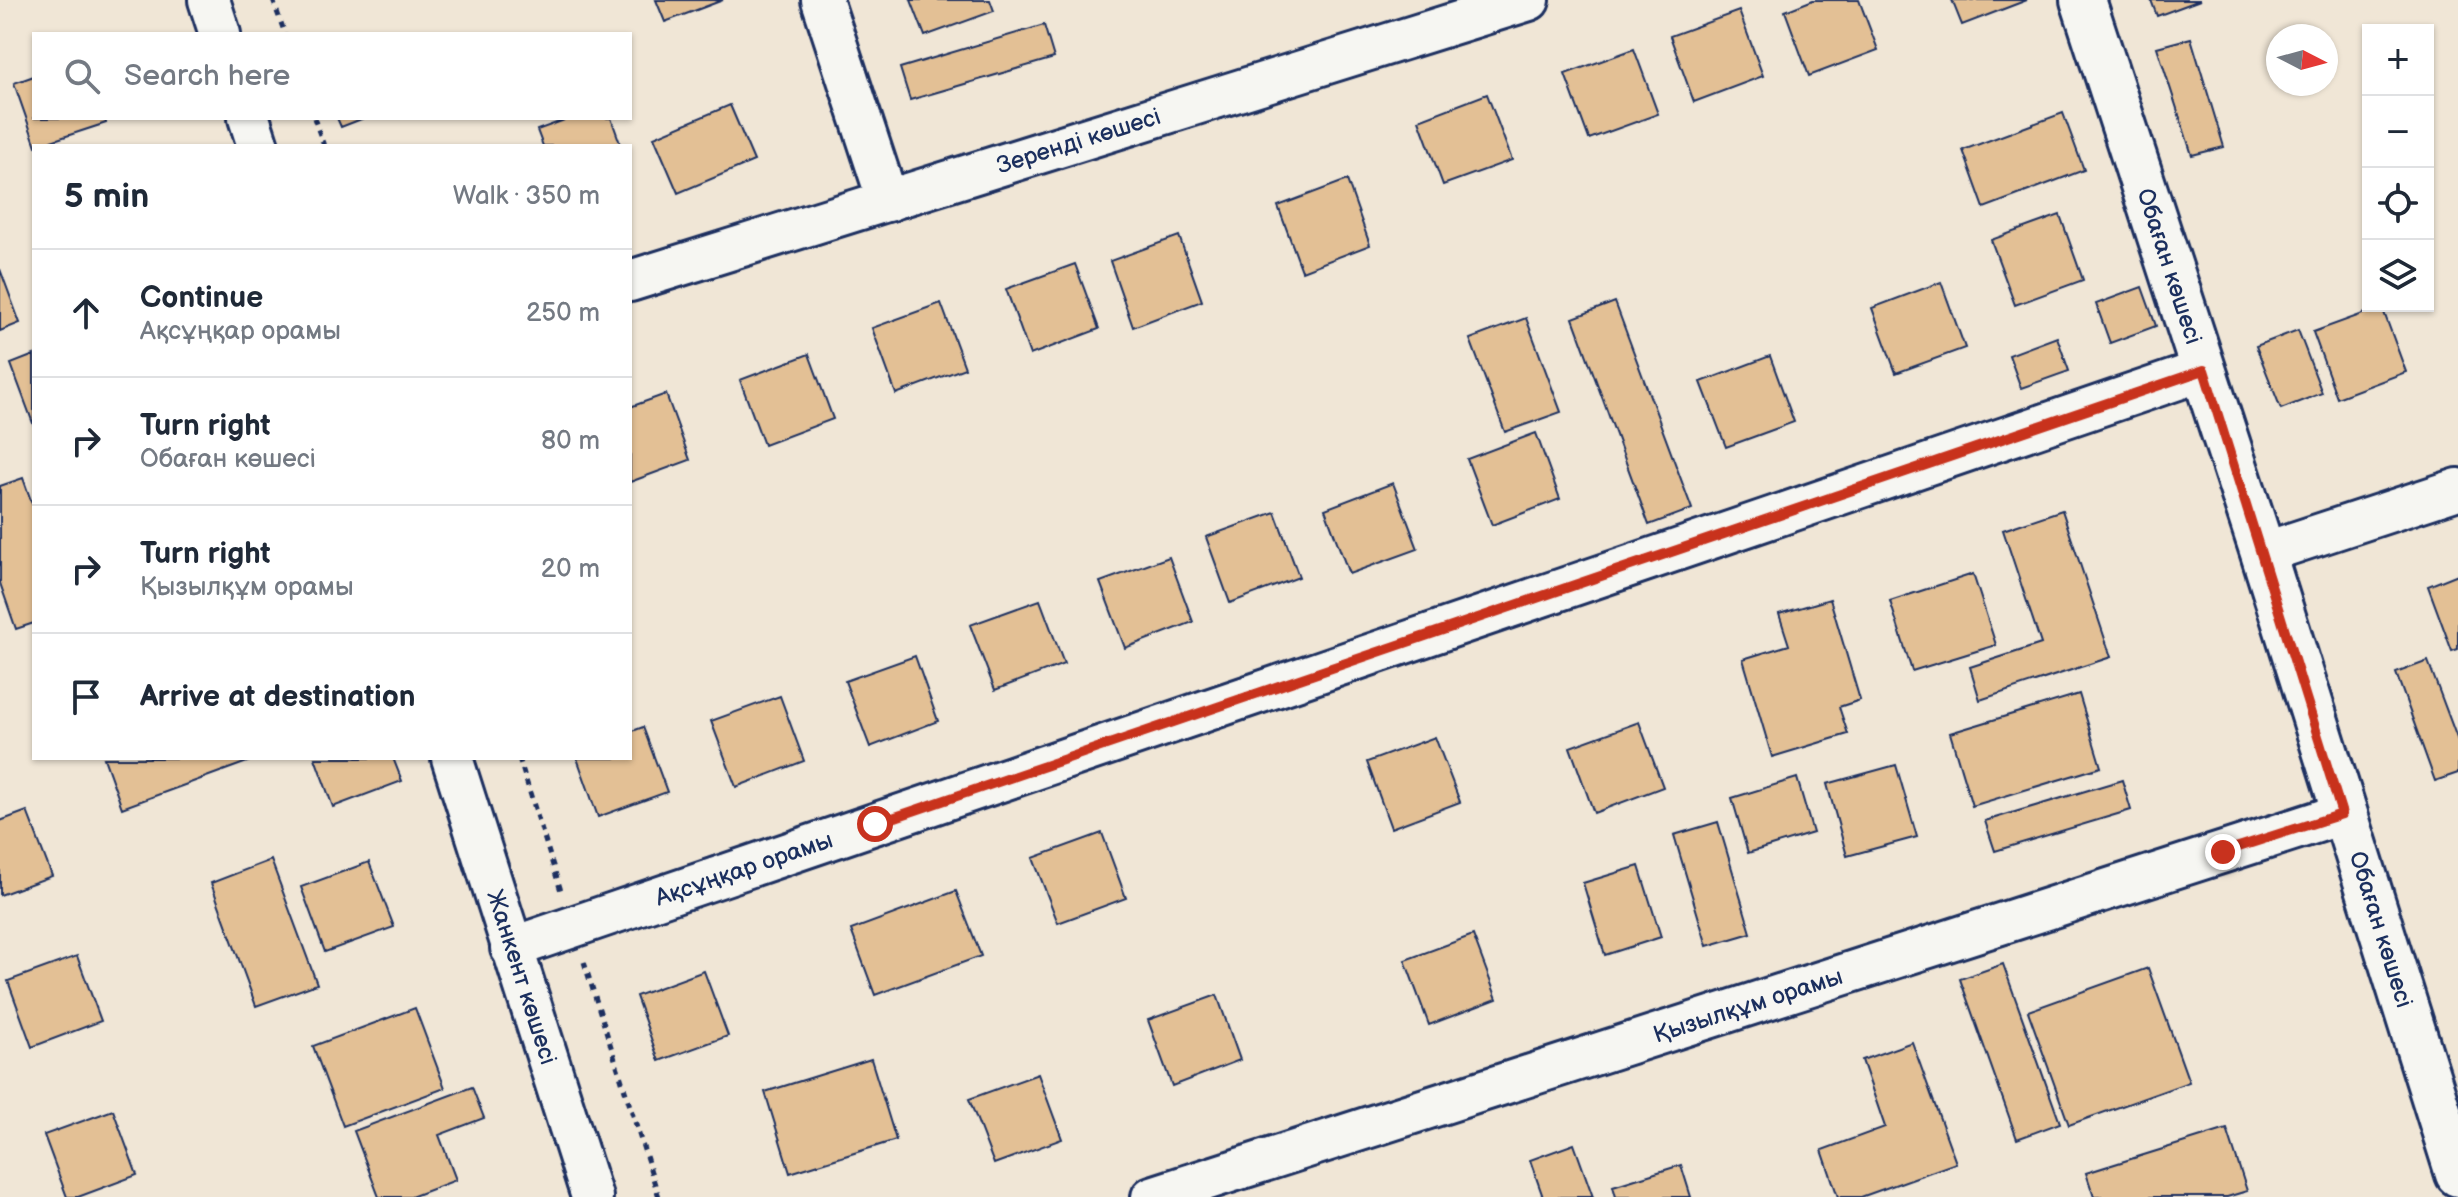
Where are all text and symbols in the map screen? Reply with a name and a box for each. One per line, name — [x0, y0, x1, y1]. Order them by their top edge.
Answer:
north arrow — [2266, 24, 2338, 96]
map controls — [2362, 24, 2434, 312]
button: + — [2362, 24, 2434, 96]
search box — [32, 32, 632, 120]
icon: search — [60, 54, 104, 98]
text: Search here — [124, 58, 290, 94]
button: − — [2362, 96, 2434, 168]
street label: Зеренді көшесі — [993, 102, 1164, 180]
button: locate — [2362, 168, 2434, 240]
text: 5 min — [64, 176, 149, 217]
text: Walk · 350 m — [453, 181, 600, 212]
street label: Обаған көшесі — [2130, 185, 2208, 348]
button: layers — [2362, 240, 2434, 312]
text: Continue — [140, 280, 263, 316]
icon: ahead — [64, 291, 108, 335]
text: 250 m — [526, 298, 600, 329]
text: Ақсұңқар орамы — [140, 316, 341, 347]
text: Turn right — [140, 408, 271, 444]
icon: right — [64, 419, 108, 463]
text: 80 m — [541, 426, 600, 457]
text: Обаған көшесі — [140, 444, 316, 475]
text: Turn right — [140, 536, 271, 572]
icon: right — [64, 547, 108, 591]
text: 20 m — [541, 554, 600, 585]
text: Қызылқұм орамы — [140, 572, 354, 603]
icon: arrive — [64, 675, 108, 719]
text: Arrive at destination — [140, 679, 416, 715]
route start — [857, 806, 893, 842]
street label: Ақсұңқар орамы — [650, 825, 837, 913]
route end — [2205, 834, 2241, 870]
street label: Обаған көшесі — [2343, 848, 2419, 1011]
street label: Жанкент көшесі — [480, 886, 563, 1068]
street label: Қызылқұм орамы — [1650, 962, 1846, 1050]

